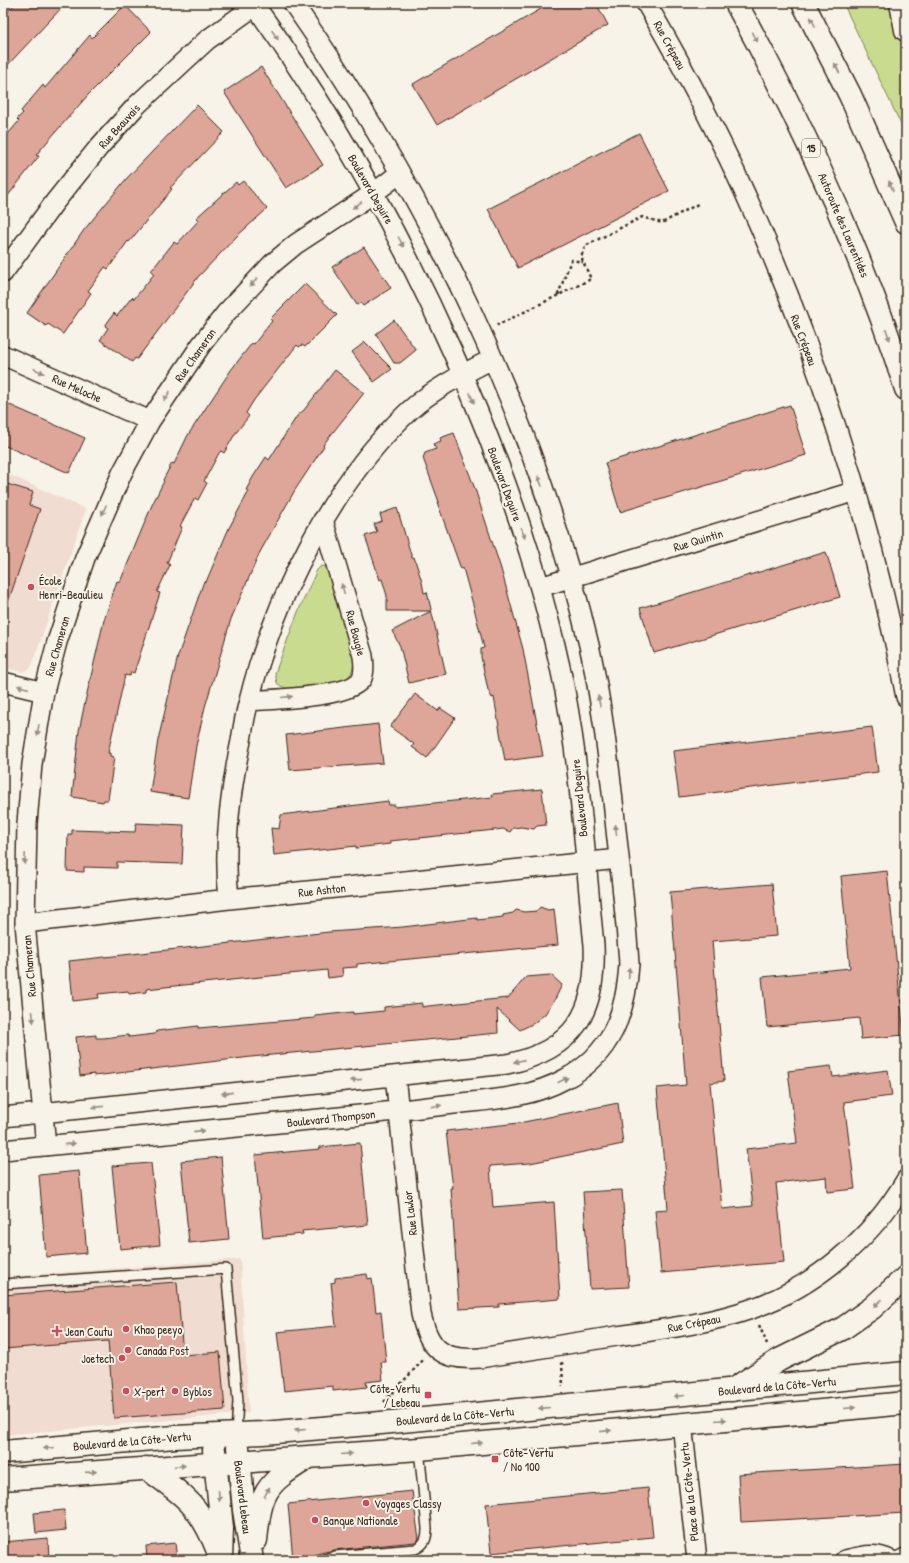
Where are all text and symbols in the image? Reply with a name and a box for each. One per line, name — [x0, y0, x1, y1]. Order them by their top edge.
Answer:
one-way arrow — [810, 16, 816, 28]
street label: Rue Crépeau — [650, 18, 690, 73]
one-way arrow — [271, 30, 279, 40]
one-way arrow — [751, 31, 758, 43]
one-way arrow — [833, 63, 840, 74]
street label: Rue Beauvais — [94, 100, 144, 152]
road number: 15 — [802, 139, 820, 157]
street label: Boulevard Deguire — [344, 151, 398, 227]
street label: Autoroute des Laurentides — [814, 170, 874, 280]
one-way arrow — [888, 181, 894, 192]
one-way arrow — [352, 201, 363, 208]
one-way arrow — [397, 236, 404, 248]
one-way arrow — [249, 277, 259, 287]
street label: Rue Crépeau — [787, 312, 822, 368]
street label: Rue Chameran — [170, 325, 220, 385]
one-way arrow — [885, 329, 891, 341]
one-way arrow — [33, 368, 44, 374]
street label: Rue Meloche — [50, 370, 105, 406]
one-way arrow — [163, 391, 171, 402]
one-way arrow — [470, 393, 476, 405]
street label: Boulevard Deguire — [484, 444, 526, 524]
one-way arrow — [537, 475, 543, 487]
one-way arrow — [101, 505, 107, 517]
street label: Rue Quintin — [671, 524, 725, 556]
one-way arrow — [520, 527, 526, 539]
place label: École Henri-Beaulieu — [39, 572, 103, 603]
marker: École Henri-Beaulieu — [26, 582, 36, 592]
one-way arrow — [340, 582, 346, 594]
street label: Rue Bougie — [342, 608, 370, 658]
street label: Rue Chameran — [40, 614, 74, 678]
one-way arrow — [17, 683, 30, 689]
one-way arrow — [281, 694, 293, 701]
one-way arrow — [596, 695, 602, 707]
one-way arrow — [34, 724, 40, 736]
street label: Boulevard Deguire — [566, 758, 592, 838]
one-way arrow — [613, 824, 619, 836]
one-way arrow — [22, 853, 29, 865]
street label: Rue Ashton — [297, 879, 347, 901]
street label: Rue Chameran — [18, 934, 40, 998]
one-way arrow — [625, 967, 632, 979]
one-way arrow — [30, 1011, 37, 1023]
one-way arrow — [512, 1059, 525, 1065]
one-way arrow — [350, 1076, 362, 1083]
one-way arrow — [557, 1077, 568, 1083]
one-way arrow — [221, 1090, 233, 1097]
one-way arrow — [430, 1103, 443, 1109]
one-way arrow — [92, 1104, 104, 1110]
street label: Boulevard Thompson — [286, 1105, 376, 1131]
one-way arrow — [193, 1128, 205, 1134]
one-way arrow — [64, 1141, 76, 1147]
street label: Rue Lawlor — [399, 1189, 421, 1236]
one-way arrow — [872, 1299, 883, 1308]
street label: Rue Crépeau — [666, 1310, 722, 1336]
place label: Khao peeyo — [134, 1321, 182, 1338]
place label: Jean Coutu — [65, 1323, 112, 1340]
marker: Khao peeyo — [121, 1324, 131, 1334]
marker: Jean Coutu — [52, 1326, 62, 1336]
place label: Canada Post — [136, 1342, 190, 1359]
marker: Canada Post — [123, 1345, 133, 1355]
place label: Joetech — [81, 1350, 114, 1367]
marker: Joetech — [117, 1353, 127, 1363]
street label: Boulevard de la Côte-Vertu — [717, 1372, 837, 1400]
place label: Côte-Vertu / Lebeau — [370, 1380, 420, 1411]
place label: X-pert — [134, 1383, 166, 1400]
place label: Byblos — [183, 1383, 212, 1400]
marker: X-pert — [121, 1386, 131, 1396]
marker: Byblos — [170, 1386, 180, 1396]
marker: Côte-Vertu / Lebeau — [423, 1390, 433, 1400]
one-way arrow — [673, 1392, 685, 1399]
street label: Boulevard de la Côte-Vertu — [395, 1402, 515, 1430]
one-way arrow — [538, 1405, 550, 1412]
one-way arrow — [844, 1405, 856, 1411]
one-way arrow — [715, 1417, 727, 1423]
one-way arrow — [294, 1426, 306, 1433]
street label: Boulevard de la Côte-Vertu — [72, 1427, 192, 1455]
one-way arrow — [600, 1428, 612, 1435]
one-way arrow — [471, 1440, 483, 1447]
street label: Place de la Côte-Vertu — [675, 1442, 703, 1542]
one-way arrow — [43, 1444, 55, 1451]
place label: Côte-Vertu / No 100 — [503, 1444, 553, 1475]
one-way arrow — [341, 1451, 353, 1458]
marker: Côte-Vertu / No 100 — [490, 1454, 500, 1464]
street label: Boulevard Lebeau — [230, 1459, 256, 1535]
one-way arrow — [174, 1462, 186, 1469]
one-way arrow — [85, 1469, 97, 1476]
one-way arrow — [264, 1487, 270, 1498]
one-way arrow — [215, 1490, 222, 1502]
place label: Voyages Classy — [374, 1495, 442, 1512]
marker: Voyages Classy — [361, 1498, 371, 1508]
place label: Banque Nationale — [323, 1512, 398, 1529]
marker: Banque Nationale — [310, 1515, 320, 1525]

